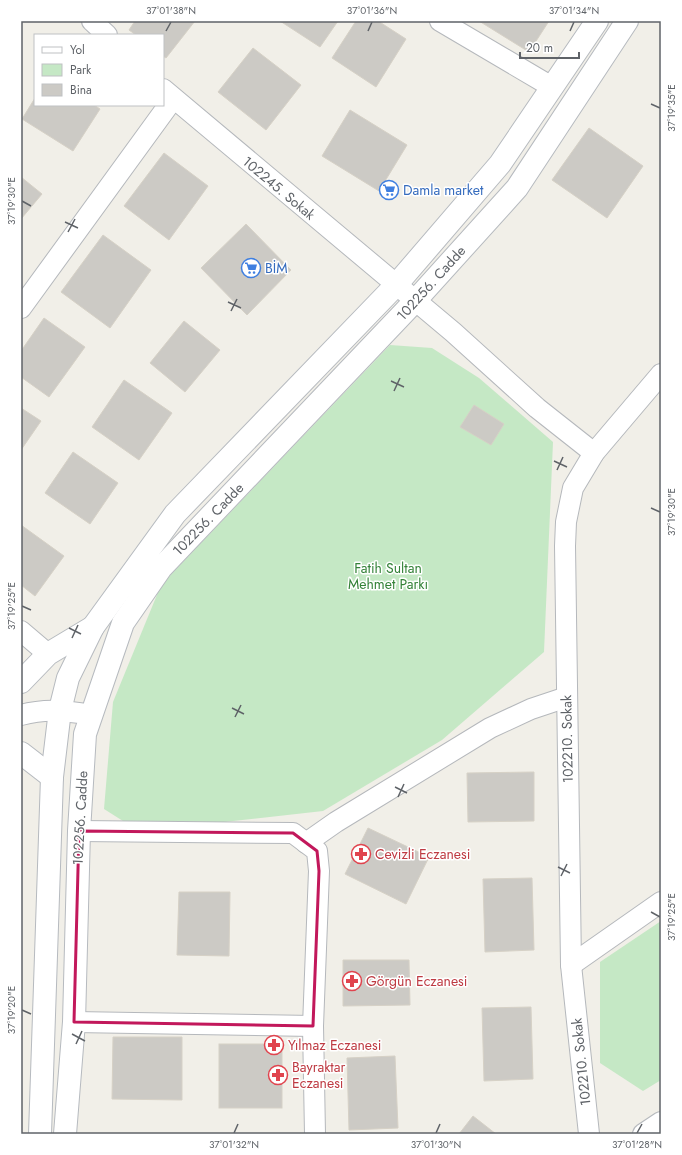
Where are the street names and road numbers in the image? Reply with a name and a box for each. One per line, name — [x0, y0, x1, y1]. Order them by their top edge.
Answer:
street label: 102245. Sokak — [238, 152, 320, 225]
street label: 102256. Cadde — [392, 241, 470, 325]
street label: 102256. Cadde — [168, 478, 248, 560]
street label: 102210. Sokak — [556, 694, 578, 783]
street label: 102256. Cadde — [68, 770, 92, 866]
street label: 102210. Sokak — [566, 1016, 596, 1107]

